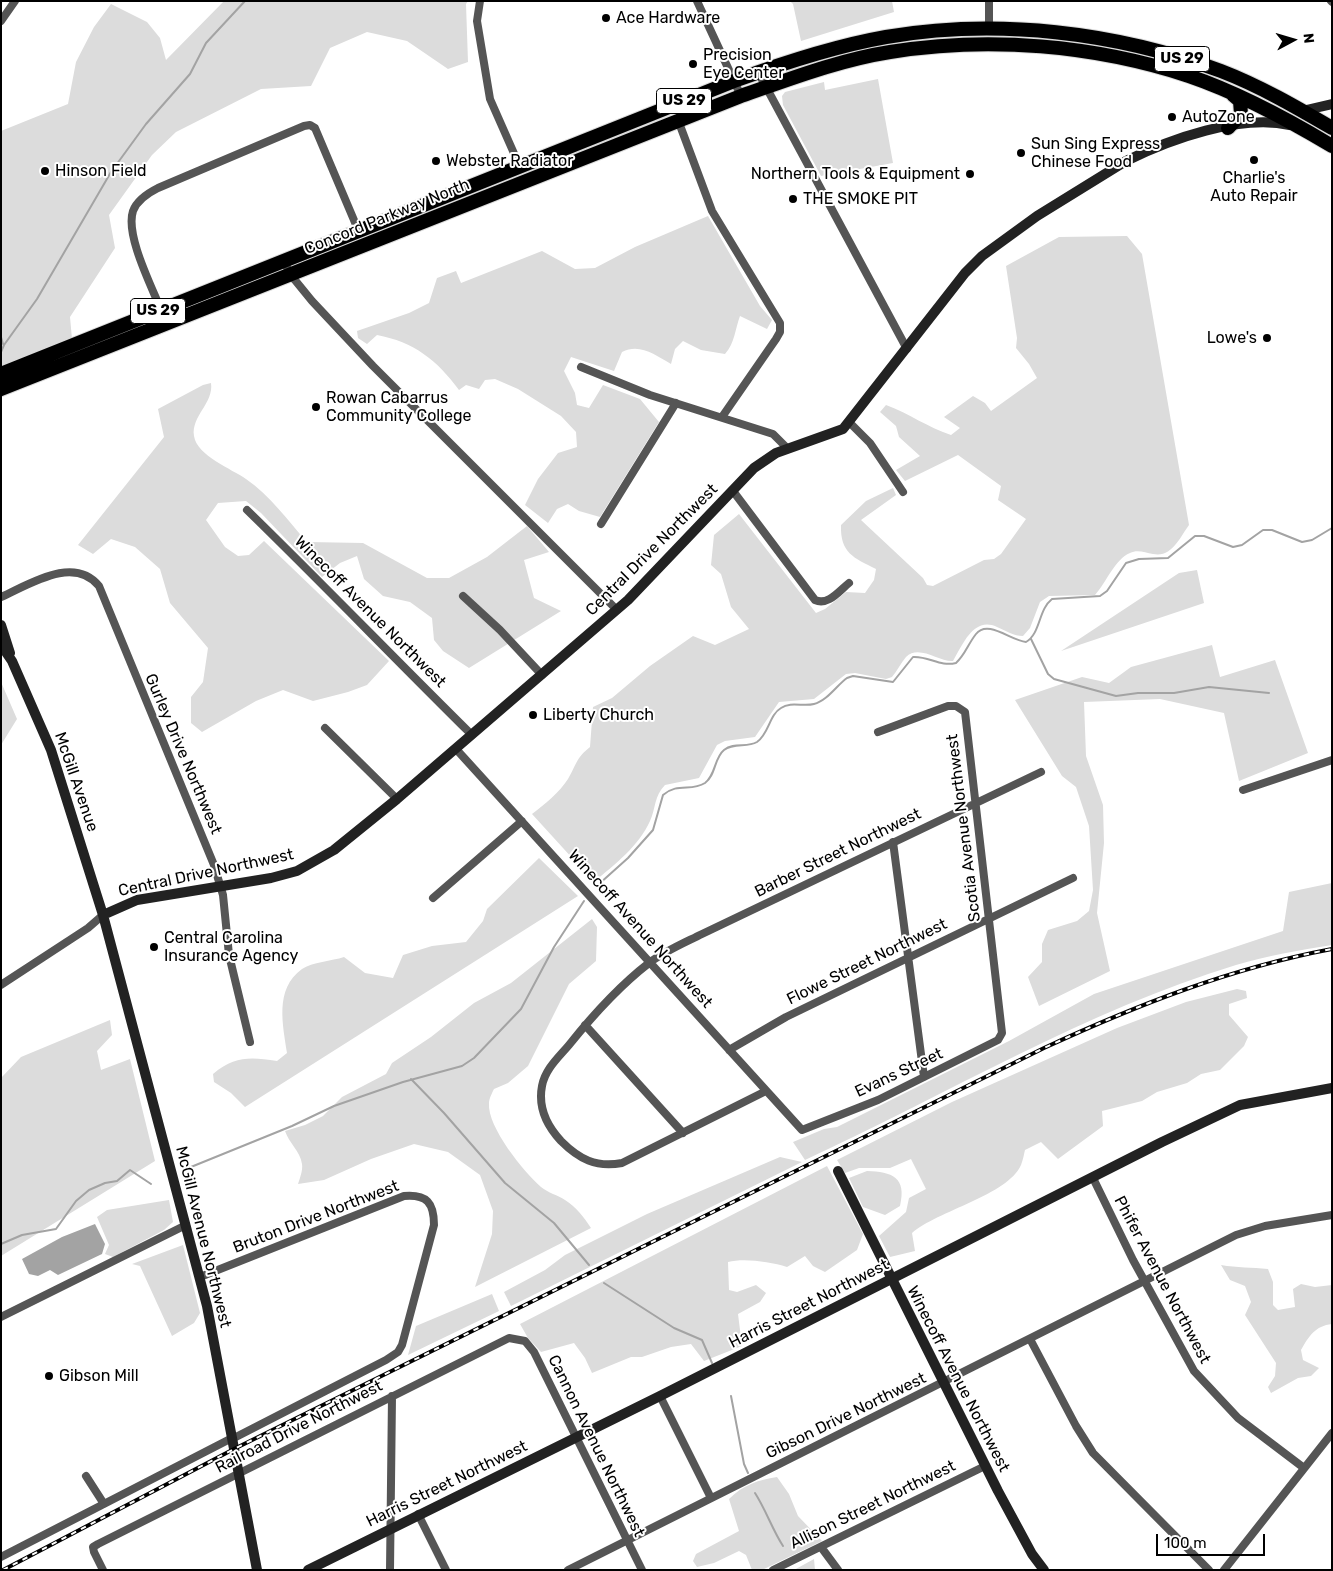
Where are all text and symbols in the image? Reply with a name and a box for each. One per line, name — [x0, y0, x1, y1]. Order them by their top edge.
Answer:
place label: Ace Hardware — [616, 8, 720, 28]
marker: Ace Hardware — [600, 12, 612, 24]
north arrow — [1268, 15, 1318, 65]
text: N — [1299, 32, 1317, 44]
place label: Precision Eye Center — [703, 45, 784, 83]
road number: US 29 — [1154, 46, 1210, 72]
marker: Precision Eye Center — [687, 58, 699, 70]
road number: US 29 — [656, 88, 712, 114]
place label: AutoZone — [1182, 107, 1255, 127]
marker: AutoZone — [1166, 111, 1178, 123]
place label: Sun Sing Express Chinese Food — [1031, 134, 1160, 172]
marker: Sun Sing Express Chinese Food — [1015, 147, 1027, 159]
place label: Webster Radiator — [446, 151, 573, 171]
marker: Charlie's Auto Repair — [1248, 154, 1260, 166]
marker: Webster Radiator — [430, 155, 442, 167]
place label: Hinson Field — [55, 161, 147, 181]
place label: Northern Tools & Equipment — [751, 164, 960, 184]
marker: Hinson Field — [39, 165, 51, 177]
marker: Northern Tools & Equipment — [964, 168, 976, 180]
place label: Charlie's Auto Repair — [1210, 168, 1298, 206]
street label: Concord Parkway North — [302, 175, 472, 259]
place label: THE SMOKE PIT — [803, 189, 918, 209]
marker: THE SMOKE PIT — [787, 193, 799, 205]
road number: US 29 — [130, 298, 186, 324]
place label: Lowe's — [1207, 328, 1257, 348]
marker: Lowe's — [1261, 332, 1273, 344]
place label: Rowan Cabarrus Community College — [326, 388, 472, 426]
marker: Rowan Cabarrus Community College — [310, 401, 322, 413]
street label: Central Drive Northwest — [582, 480, 722, 620]
street label: Winecoff Avenue Northwest — [290, 532, 450, 692]
street label: Gurley Drive Northwest — [140, 671, 226, 837]
place label: Liberty Church — [543, 705, 654, 725]
marker: Liberty Church — [527, 709, 539, 721]
street label: McGill Avenue — [50, 730, 102, 834]
street label: Scotia Avenue Northwest — [943, 733, 985, 923]
street label: Barber Street Northwest — [752, 804, 924, 902]
street label: Central Drive Northwest — [117, 845, 295, 901]
street label: Winecoff Avenue Northwest — [564, 846, 716, 1012]
street label: Flowe Street Northwest — [784, 915, 950, 1009]
place label: Central Carolina Insurance Agency — [164, 928, 298, 966]
marker: Central Carolina Insurance Agency — [148, 941, 160, 953]
street label: Evans Street — [852, 1044, 946, 1102]
street label: McGill Avenue Northwest — [171, 1144, 235, 1330]
street label: Bruton Drive Northwest — [230, 1176, 402, 1258]
street label: Phifer Avenue Northwest — [1110, 1193, 1214, 1367]
street label: Harris Street Northwest — [726, 1255, 892, 1353]
street label: Winecoff Avenue Northwest — [903, 1283, 1013, 1475]
street label: Cannon Avenue Northwest — [544, 1352, 648, 1540]
place label: Gibson Mill — [59, 1366, 139, 1386]
street label: Gibson Drive Northwest — [763, 1369, 929, 1463]
marker: Gibson Mill — [43, 1370, 55, 1382]
street label: Railroad Drive Northwest — [212, 1376, 386, 1478]
street label: Harris Street Northwest — [363, 1437, 531, 1531]
street label: Allison Street Northwest — [787, 1457, 959, 1553]
scale bar — [1158, 1524, 1267, 1556]
text: 100 m — [1164, 1534, 1206, 1552]

